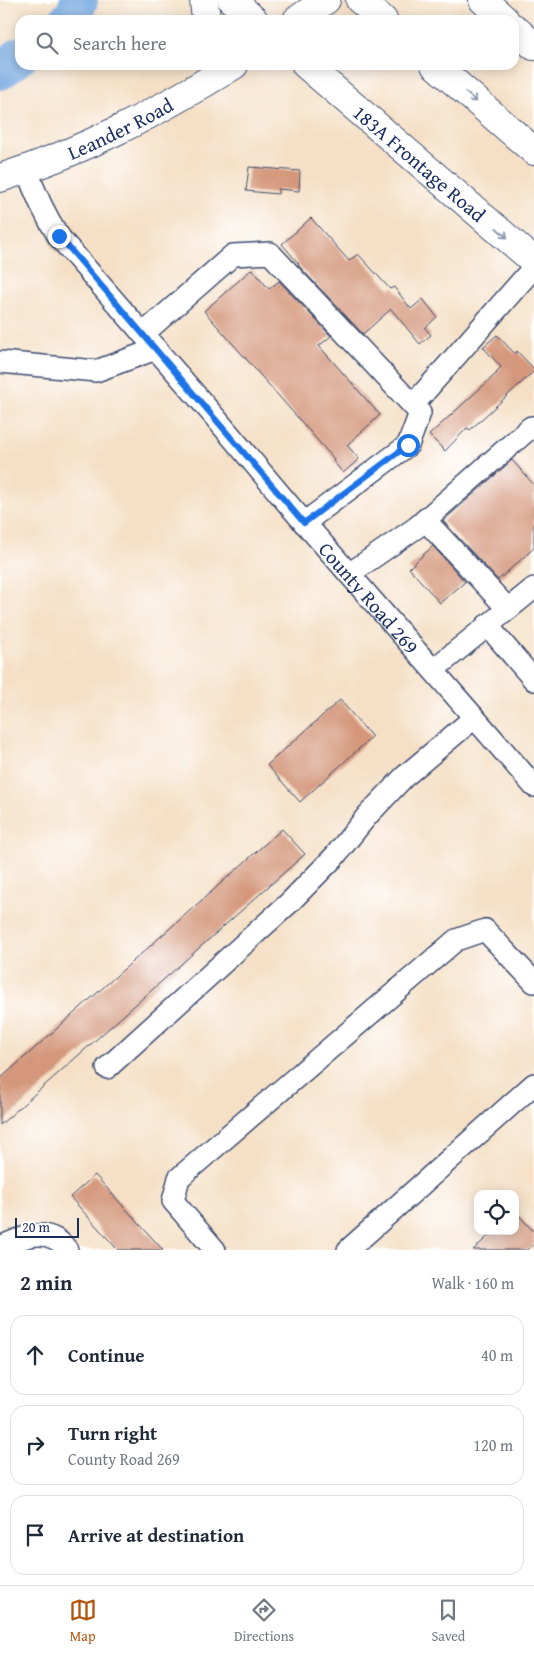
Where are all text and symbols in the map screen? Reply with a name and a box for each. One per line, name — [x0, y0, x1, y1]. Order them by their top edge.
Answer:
search box — [15, 15, 519, 70]
icon: search — [33, 29, 61, 57]
text: Search here — [73, 29, 167, 57]
street label: Leander Road — [63, 90, 178, 166]
one-way arrow — [465, 91, 478, 103]
street label: 183A Frontage Road — [347, 97, 493, 228]
route end — [48, 225, 71, 248]
one-way arrow — [495, 228, 508, 239]
route start — [397, 434, 420, 457]
street label: County Road 269 — [313, 535, 426, 659]
map controls — [474, 1190, 519, 1235]
button: locate — [474, 1190, 519, 1235]
scale bar — [15, 1215, 79, 1238]
text: 20 m — [22, 1217, 50, 1237]
text: 2 min — [20, 1267, 72, 1298]
text: Walk · 160 m — [431, 1271, 514, 1295]
icon: ahead — [21, 1341, 49, 1369]
text: Continue — [68, 1341, 145, 1369]
text: 40 m — [481, 1343, 513, 1367]
text: Turn right — [68, 1419, 157, 1447]
icon: right — [21, 1431, 49, 1459]
text: 120 m — [473, 1433, 513, 1457]
text: County Road 269 — [68, 1447, 180, 1471]
icon: arrive — [21, 1521, 49, 1549]
text: Arrive at destination — [68, 1521, 244, 1549]
tab: Map — [69, 1596, 97, 1646]
tab: Directions — [234, 1596, 294, 1646]
tab: Saved — [431, 1596, 465, 1646]

